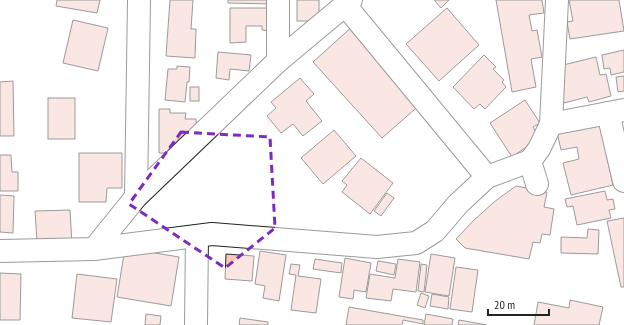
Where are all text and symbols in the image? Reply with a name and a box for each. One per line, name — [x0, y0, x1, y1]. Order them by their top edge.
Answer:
scale bar — [488, 291, 549, 317]
text: 20 m — [494, 297, 515, 312]

